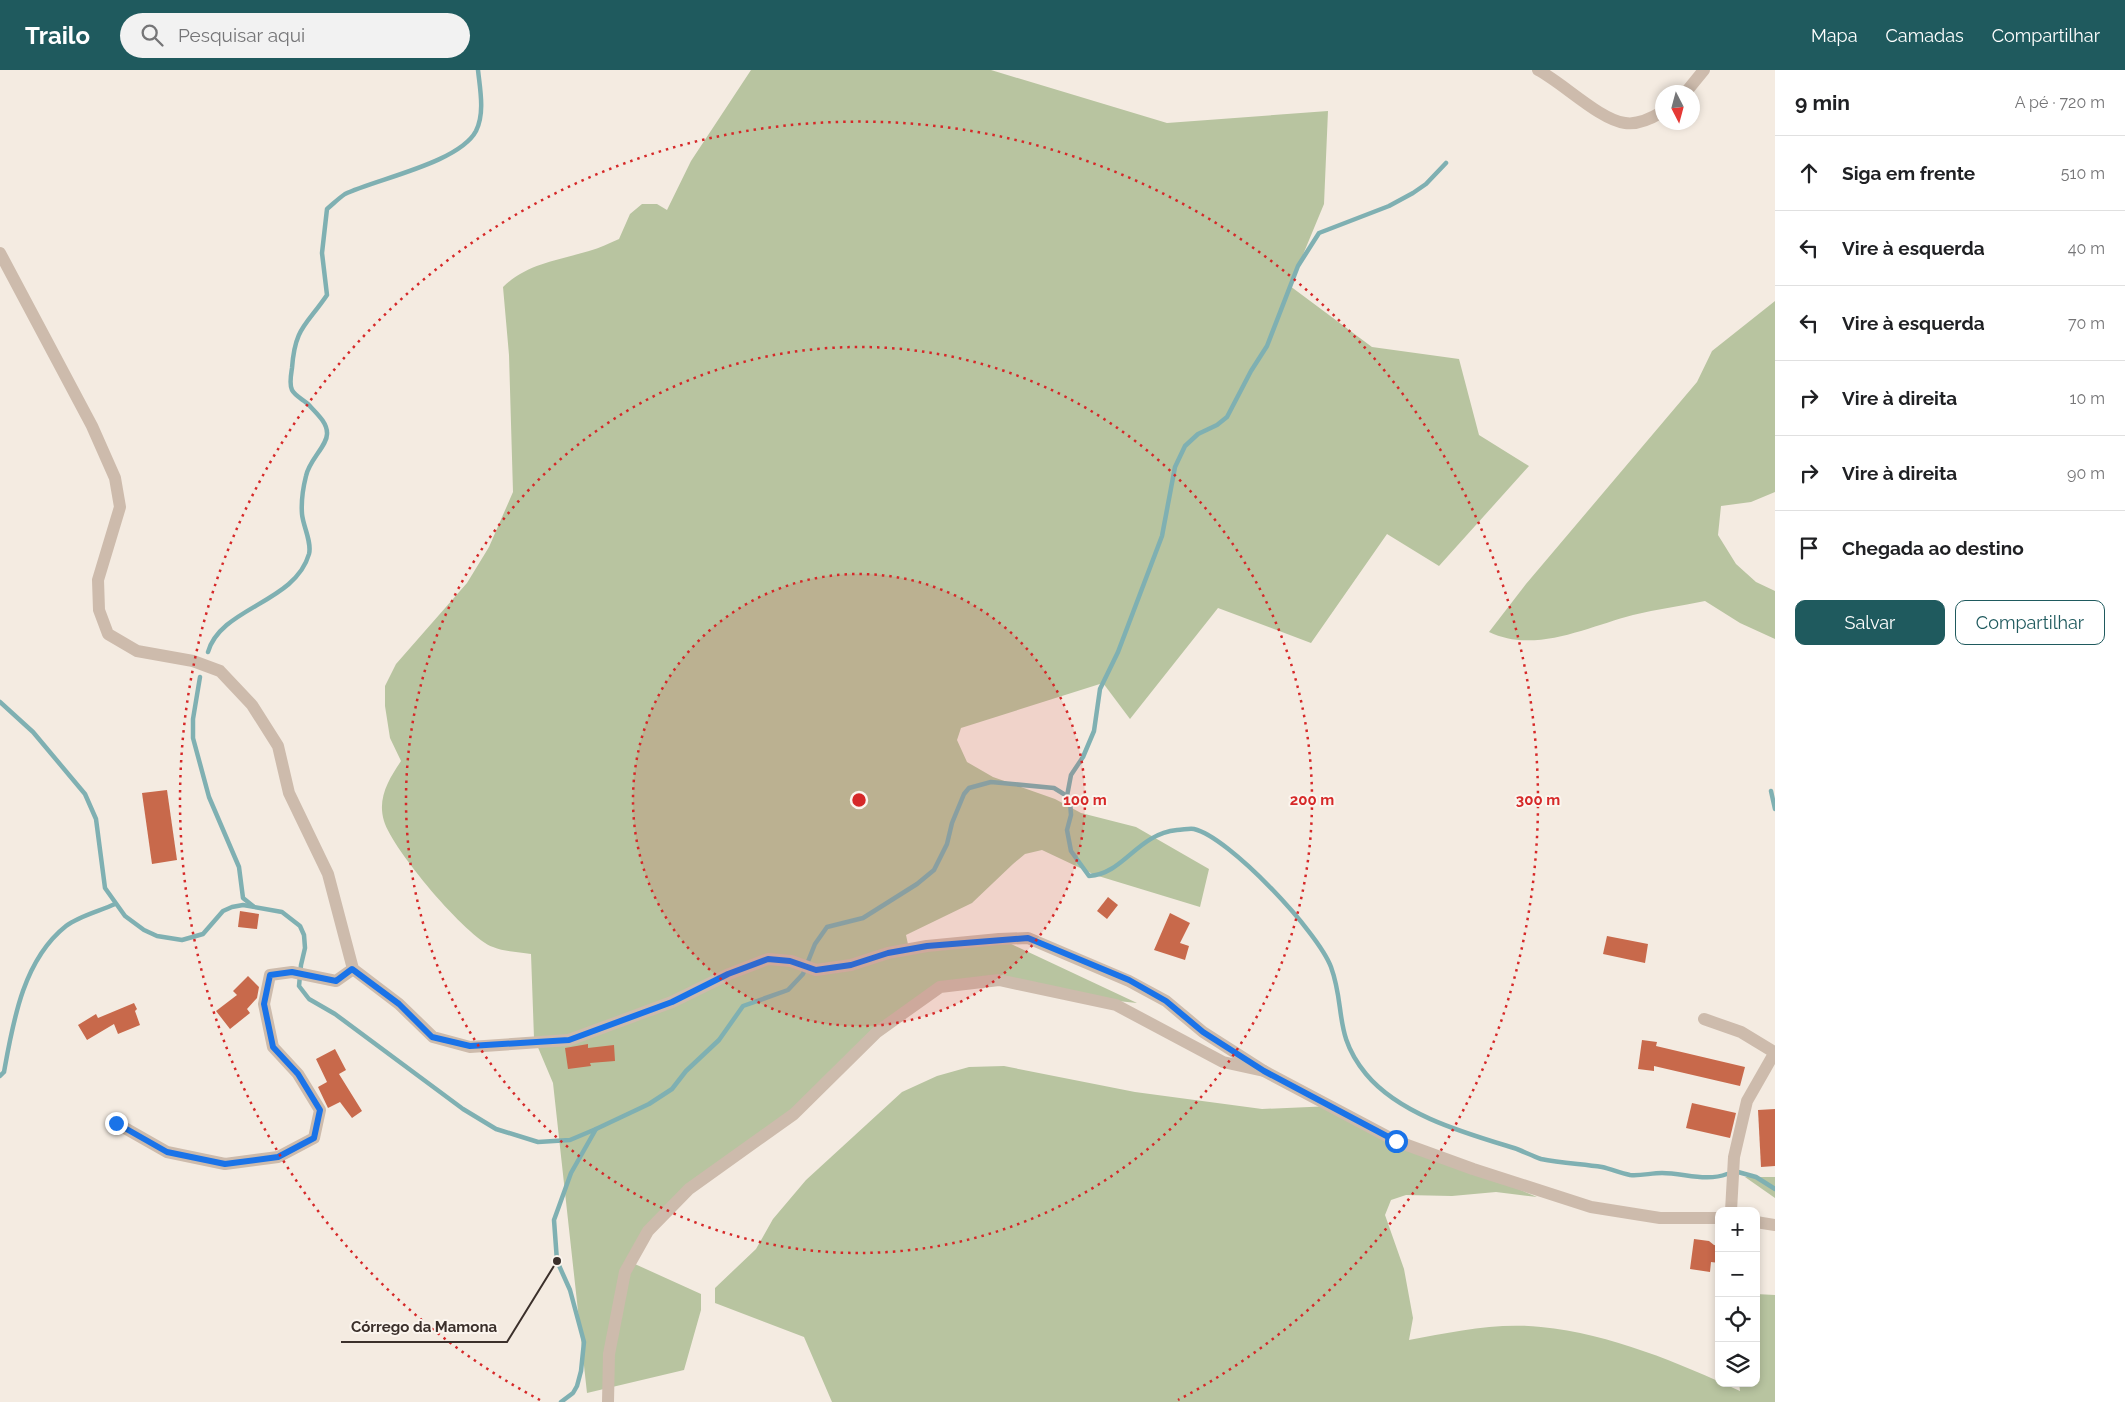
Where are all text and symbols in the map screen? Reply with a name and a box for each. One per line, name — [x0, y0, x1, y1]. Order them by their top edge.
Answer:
search box — [120, 13, 470, 58]
text: Trailo — [25, 21, 90, 50]
icon: search — [138, 21, 166, 49]
text: Pesquisar aqui — [178, 24, 305, 46]
text: Mapa — [1811, 25, 1857, 46]
text: Camadas — [1885, 25, 1964, 46]
text: Compartilhar — [1992, 25, 2100, 46]
north arrow — [1655, 85, 1700, 130]
text: 9 min — [1795, 90, 1850, 115]
text: A pé · 720 m — [2015, 93, 2105, 112]
icon: ahead — [1795, 159, 1823, 187]
text: Siga em frente — [1842, 162, 1975, 184]
text: 510 m — [2061, 164, 2105, 183]
icon: left — [1795, 234, 1823, 262]
text: Vire à esquerda — [1842, 237, 1985, 259]
text: 40 m — [2068, 239, 2105, 258]
icon: left — [1795, 309, 1823, 337]
text: Vire à esquerda — [1842, 312, 1985, 334]
text: 70 m — [2068, 314, 2105, 333]
icon: right — [1795, 384, 1823, 412]
text: Vire à direita — [1842, 387, 1957, 409]
text: 10 m — [2070, 389, 2105, 408]
icon: right — [1795, 459, 1823, 487]
text: Vire à direita — [1842, 462, 1957, 484]
text: 90 m — [2067, 464, 2105, 483]
icon: arrive — [1795, 534, 1823, 562]
text: Chegada ao destino — [1842, 537, 2024, 559]
button: Salvar — [1795, 600, 1945, 645]
button: Compartilhar — [1955, 600, 2105, 645]
centre of rings — [850, 791, 868, 809]
text: 100 m — [1063, 791, 1107, 809]
text: 200 m — [1290, 791, 1334, 809]
text: 300 m — [1516, 791, 1560, 809]
route end — [105, 1112, 128, 1135]
route start — [1385, 1130, 1408, 1153]
map controls — [1715, 1207, 1760, 1387]
button: + — [1715, 1207, 1760, 1252]
button: − — [1715, 1252, 1760, 1297]
button: locate — [1715, 1297, 1760, 1342]
callout: Córrego da Mamona — [341, 1312, 507, 1342]
text: Córrego da Mamona — [351, 1318, 497, 1336]
button: layers — [1715, 1342, 1760, 1387]

